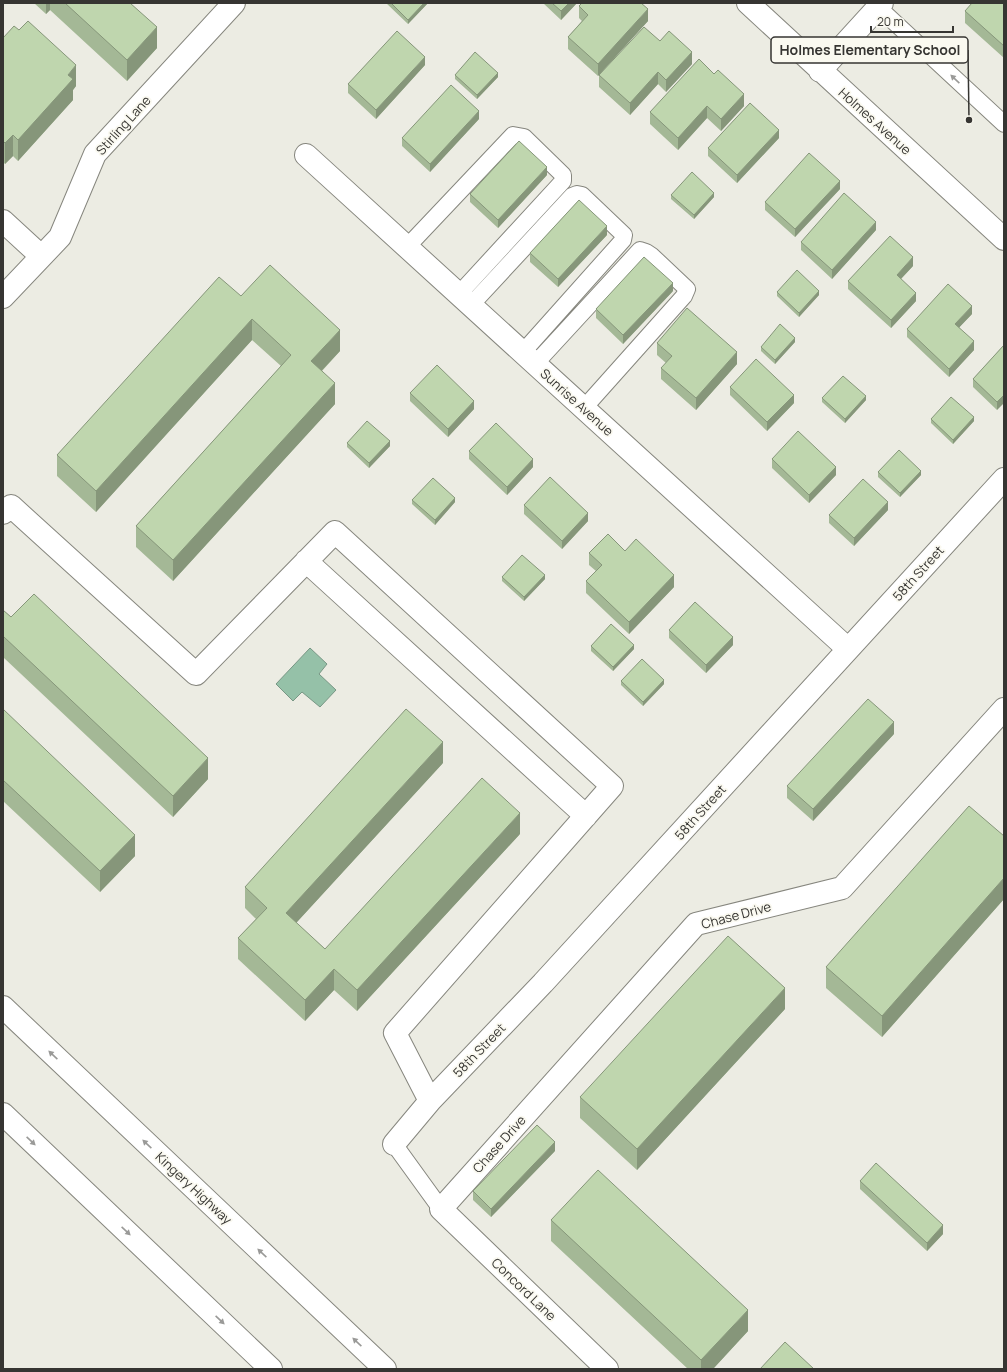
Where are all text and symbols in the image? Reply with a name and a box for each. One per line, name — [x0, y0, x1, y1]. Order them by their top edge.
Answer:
scale bar — [871, 8, 953, 34]
text: 20 m — [877, 13, 904, 30]
callout: Holmes Elementary School — [771, 37, 968, 63]
text: Holmes Elementary School — [779, 40, 961, 59]
one-way arrow — [950, 74, 960, 83]
street label: Holmes Avenue — [835, 83, 916, 159]
street label: Stirling Lane — [91, 91, 155, 159]
street label: Sunrise Avenue — [537, 364, 618, 440]
street label: 58th Street — [888, 541, 948, 605]
street label: 58th Street — [670, 780, 730, 844]
street label: Chase Drive — [699, 897, 773, 933]
street label: 58th Street — [449, 1019, 509, 1081]
one-way arrow — [48, 1050, 58, 1060]
street label: Chase Drive — [468, 1111, 530, 1177]
one-way arrow — [26, 1136, 36, 1146]
one-way arrow — [143, 1140, 152, 1149]
street label: Kingery Highway — [152, 1148, 236, 1228]
one-way arrow — [121, 1226, 131, 1235]
one-way arrow — [257, 1248, 267, 1258]
street label: Concord Lane — [488, 1254, 561, 1325]
one-way arrow — [215, 1315, 225, 1325]
one-way arrow — [352, 1337, 362, 1347]

